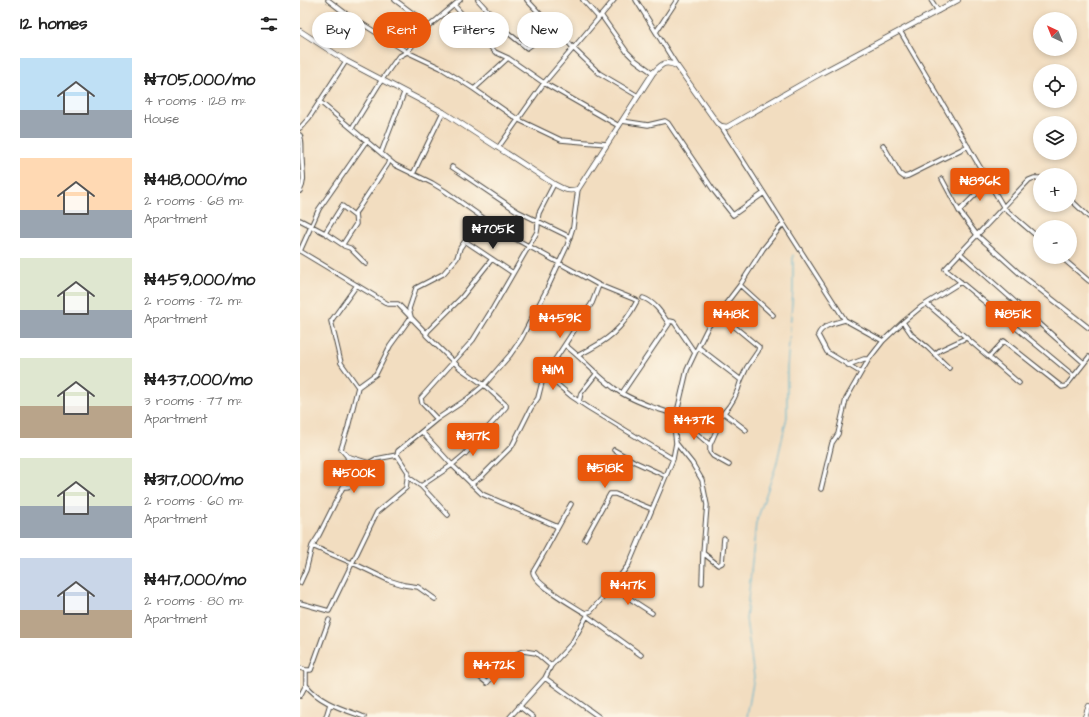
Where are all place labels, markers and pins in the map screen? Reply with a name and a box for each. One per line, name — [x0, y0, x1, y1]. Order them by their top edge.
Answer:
pin: ₦896K — [952, 168, 1008, 202]
pin: ₦705K — [465, 216, 521, 250]
pin: ₦418K — [703, 301, 759, 335]
pin: ₦851K — [985, 301, 1041, 335]
pin: ₦459K — [532, 305, 588, 339]
pin: ₦1M — [534, 357, 572, 391]
pin: ₦437K — [666, 407, 722, 441]
pin: ₦317K — [445, 423, 501, 457]
pin: ₦518K — [577, 455, 633, 489]
pin: ₦500K — [326, 460, 382, 494]
pin: ₦417K — [600, 572, 656, 606]
pin: ₦472K — [466, 652, 522, 686]

